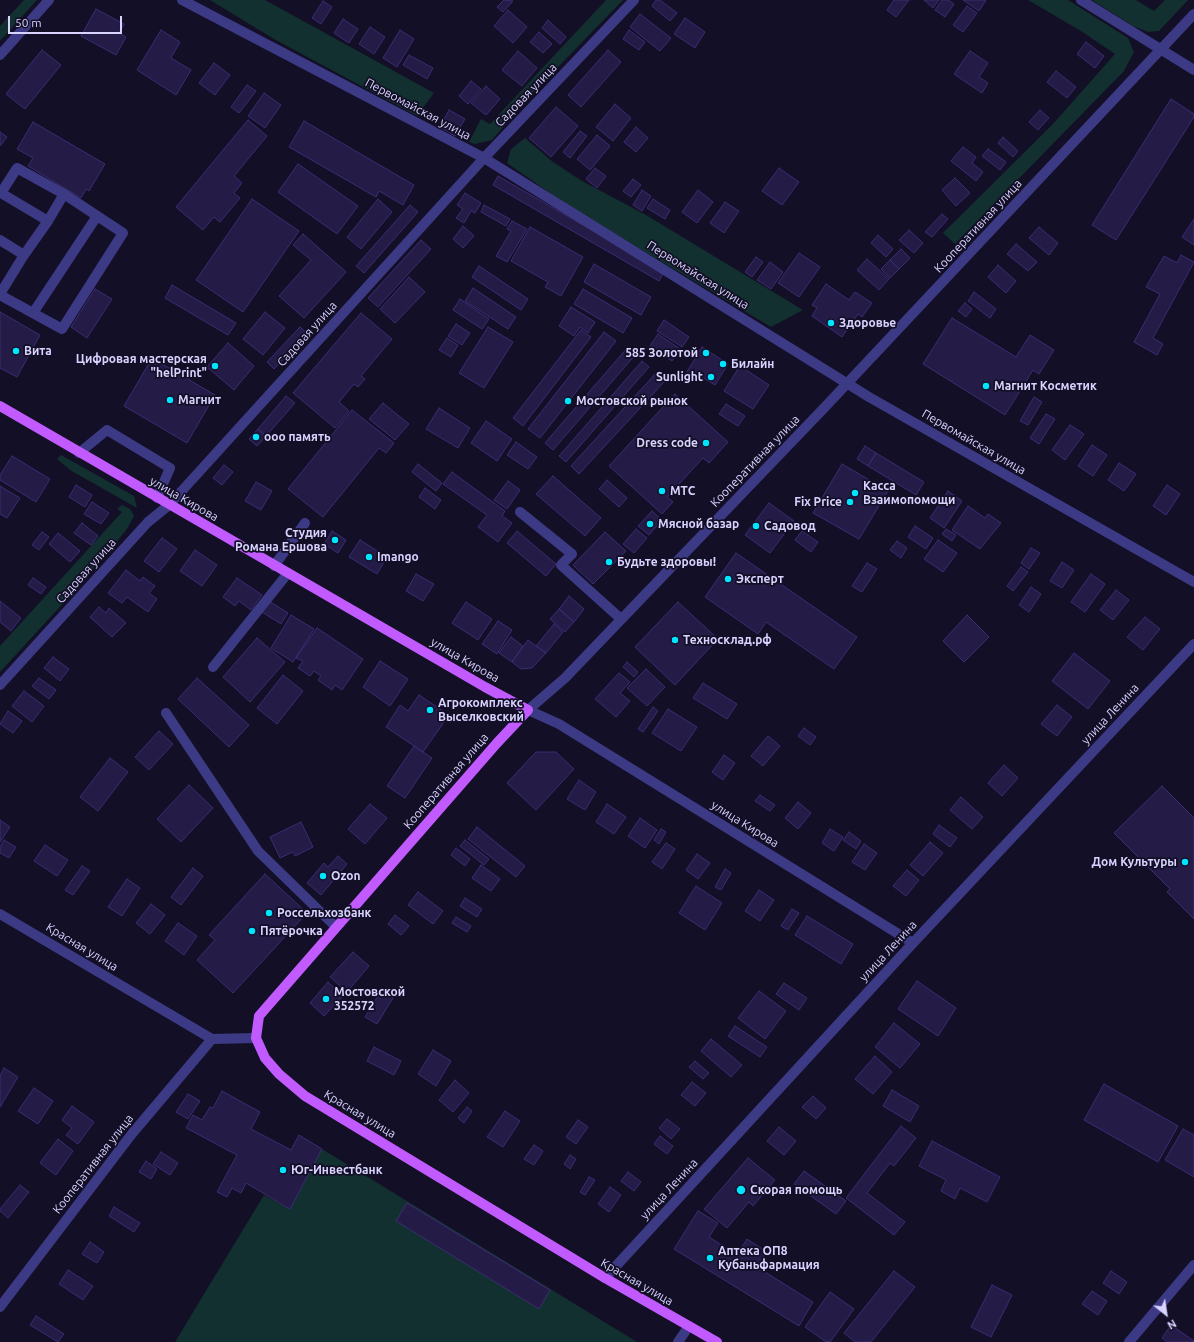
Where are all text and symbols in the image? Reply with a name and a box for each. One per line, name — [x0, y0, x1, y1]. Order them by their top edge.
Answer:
scale bar — [10, 8, 124, 34]
text: 50 m — [15, 16, 42, 29]
street label: Садовая улица — [492, 60, 560, 130]
street label: Первомайская улица — [363, 75, 473, 143]
street label: Кооперативная улица — [931, 176, 1025, 276]
street label: Первомайская улица — [644, 238, 752, 312]
street label: Садовая улица — [274, 299, 340, 369]
place label: Здоровье — [839, 316, 896, 330]
marker: Здоровье — [826, 318, 836, 328]
place label: Вита — [24, 344, 52, 358]
marker: Вита — [11, 346, 21, 356]
place label: 585 Золотой — [625, 346, 698, 360]
marker: 585 Золотой — [701, 348, 711, 358]
place label: Цифровая мастерская "helPrint" — [76, 352, 207, 380]
place label: Билайн — [731, 357, 774, 371]
marker: Билайн — [718, 359, 728, 369]
marker: Цифровая мастерская "helPrint" — [210, 361, 220, 371]
place label: Sunlight — [656, 370, 703, 384]
marker: Sunlight — [706, 372, 716, 382]
place label: Магнит Косметик — [994, 379, 1097, 393]
marker: Магнит Косметик — [981, 381, 991, 391]
place label: Магнит — [178, 393, 221, 407]
place label: Мостовской рынок — [576, 394, 688, 408]
marker: Магнит — [165, 395, 175, 405]
marker: Мостовской рынок — [563, 396, 573, 406]
street label: Первомайская улица — [920, 406, 1028, 478]
street label: Кооперативная улица — [707, 412, 803, 510]
place label: ооо память — [264, 430, 331, 444]
marker: ооо память — [251, 432, 261, 442]
place label: Dress code — [636, 436, 698, 450]
marker: Dress code — [701, 438, 711, 448]
street label: улица Кирова — [147, 474, 221, 524]
place label: Касса Взаимопомощи — [863, 479, 955, 507]
place label: МТС — [670, 484, 695, 498]
marker: МТС — [657, 486, 667, 496]
marker: Касса Взаимопомощи — [850, 488, 860, 498]
place label: Fix Price — [794, 495, 842, 509]
marker: Fix Price — [845, 497, 855, 507]
place label: Мясной базар — [658, 517, 739, 531]
marker: Мясной базар — [645, 519, 655, 529]
place label: Садовод — [764, 519, 815, 533]
marker: Садовод — [751, 521, 761, 531]
place label: Студия Романа Ершова — [235, 526, 327, 554]
marker: Студия Романа Ершова — [330, 535, 340, 545]
street label: Садовая улица — [53, 536, 119, 606]
place label: Imango — [377, 550, 419, 564]
marker: Imango — [364, 552, 374, 562]
place label: Будьте здоровы! — [617, 555, 716, 569]
marker: Будьте здоровы! — [604, 557, 614, 567]
place label: Эксперт — [736, 572, 784, 586]
marker: Эксперт — [723, 574, 733, 584]
place label: Техносклад.рф — [683, 633, 772, 647]
street label: улица Кирова — [428, 635, 502, 685]
marker: Техносклад.рф — [670, 635, 680, 645]
street label: улица Ленина — [1078, 681, 1142, 747]
place label: Агрокомплекс Выселковский — [438, 696, 524, 724]
marker: Агрокомплекс Выселковский — [425, 705, 435, 715]
street label: Кооперативная улица — [400, 730, 492, 832]
street label: улица Кирова — [709, 798, 781, 850]
place label: Дом Культуры — [1092, 855, 1177, 869]
marker: Дом Культуры — [1180, 857, 1190, 867]
place label: Ozon — [331, 869, 360, 883]
marker: Ozon — [318, 871, 328, 881]
place label: Россельхозбанк — [277, 906, 371, 920]
marker: Россельхозбанк — [264, 908, 274, 918]
street label: улица Ленина — [856, 918, 920, 984]
street label: Красная улица — [43, 920, 121, 974]
place label: Пятёрочка — [260, 924, 323, 938]
marker: Пятёрочка — [247, 926, 257, 936]
place label: Мостовской 352572 — [334, 985, 405, 1013]
marker: Мостовской 352572 — [321, 994, 331, 1004]
street label: Красная улица — [321, 1087, 399, 1141]
street label: Кооперативная улица — [50, 1111, 136, 1217]
street label: улица Ленина — [637, 1156, 701, 1222]
place label: Юг-Инвестбанк — [291, 1163, 382, 1177]
marker: Юг-Инвестбанк — [278, 1165, 288, 1175]
place label: Скорая помощь — [750, 1183, 842, 1197]
marker: Скорая помощь — [735, 1184, 747, 1196]
place label: Аптека ОП8 Кубаньфармация — [718, 1244, 820, 1272]
marker: Аптека ОП8 Кубаньфармация — [705, 1253, 715, 1263]
street label: Красная улица — [598, 1255, 676, 1309]
north arrow — [1146, 1294, 1186, 1334]
text: N — [1165, 1317, 1179, 1332]

